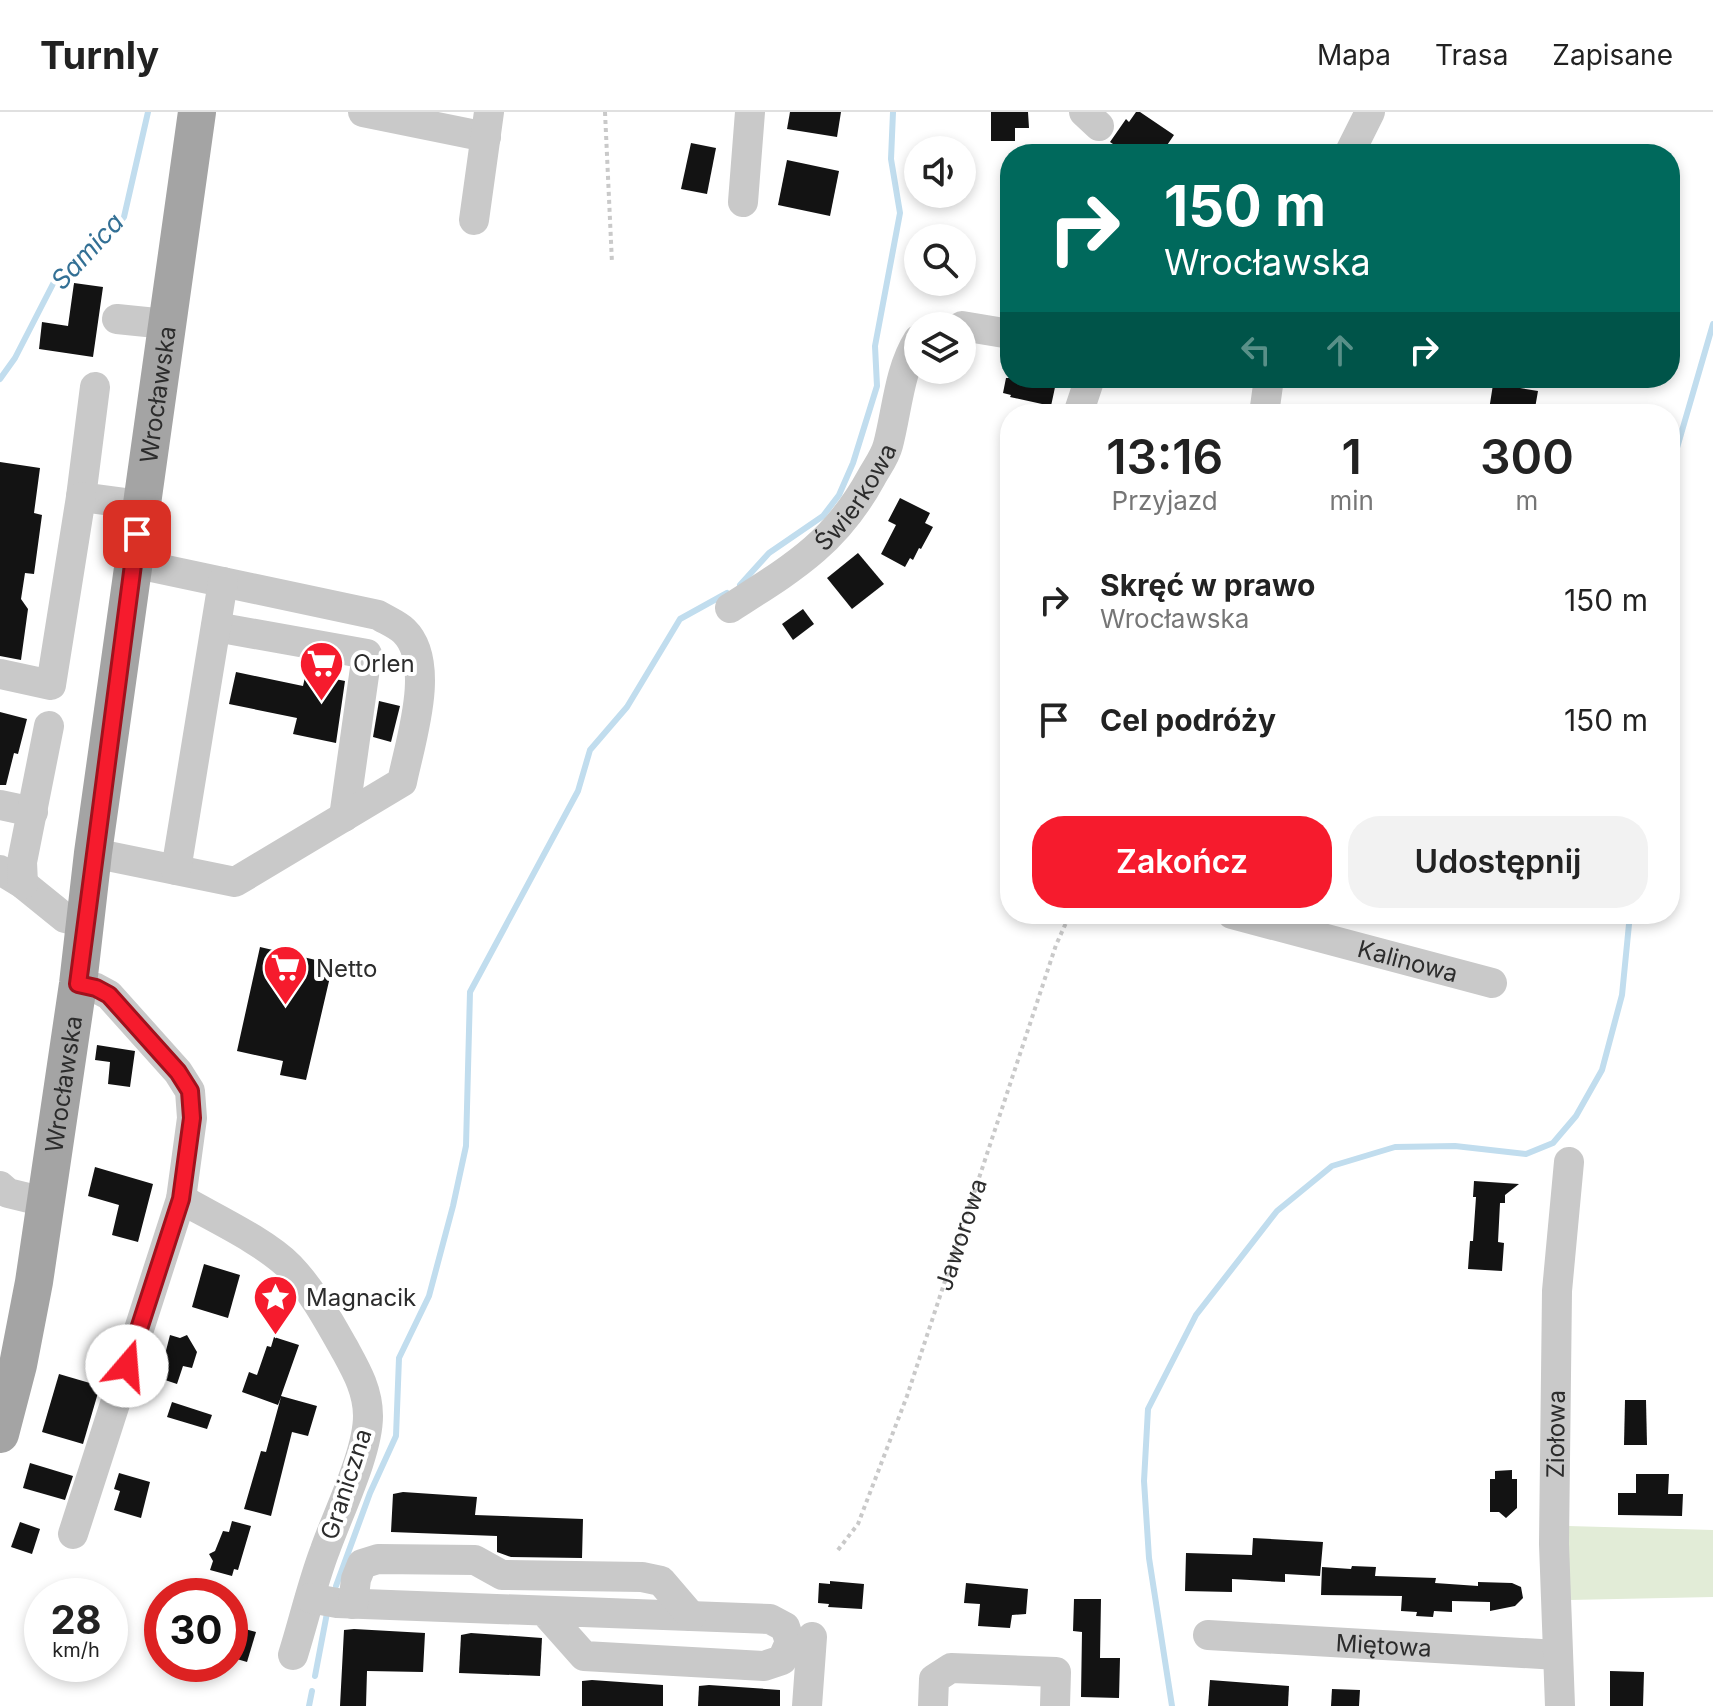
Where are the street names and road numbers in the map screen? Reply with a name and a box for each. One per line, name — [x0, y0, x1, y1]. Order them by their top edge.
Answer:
street label: Wrocławska — [133, 324, 181, 465]
street label: Świerkowa — [808, 439, 902, 556]
street label: Kalinowa — [1355, 934, 1461, 988]
street label: Wrocławska — [39, 1014, 88, 1154]
street label: Jaworowa — [928, 1175, 992, 1294]
street label: Ziołowa — [1540, 1390, 1570, 1478]
street label: Graniczna — [314, 1425, 378, 1543]
street label: Miętowa — [1335, 1628, 1433, 1662]

